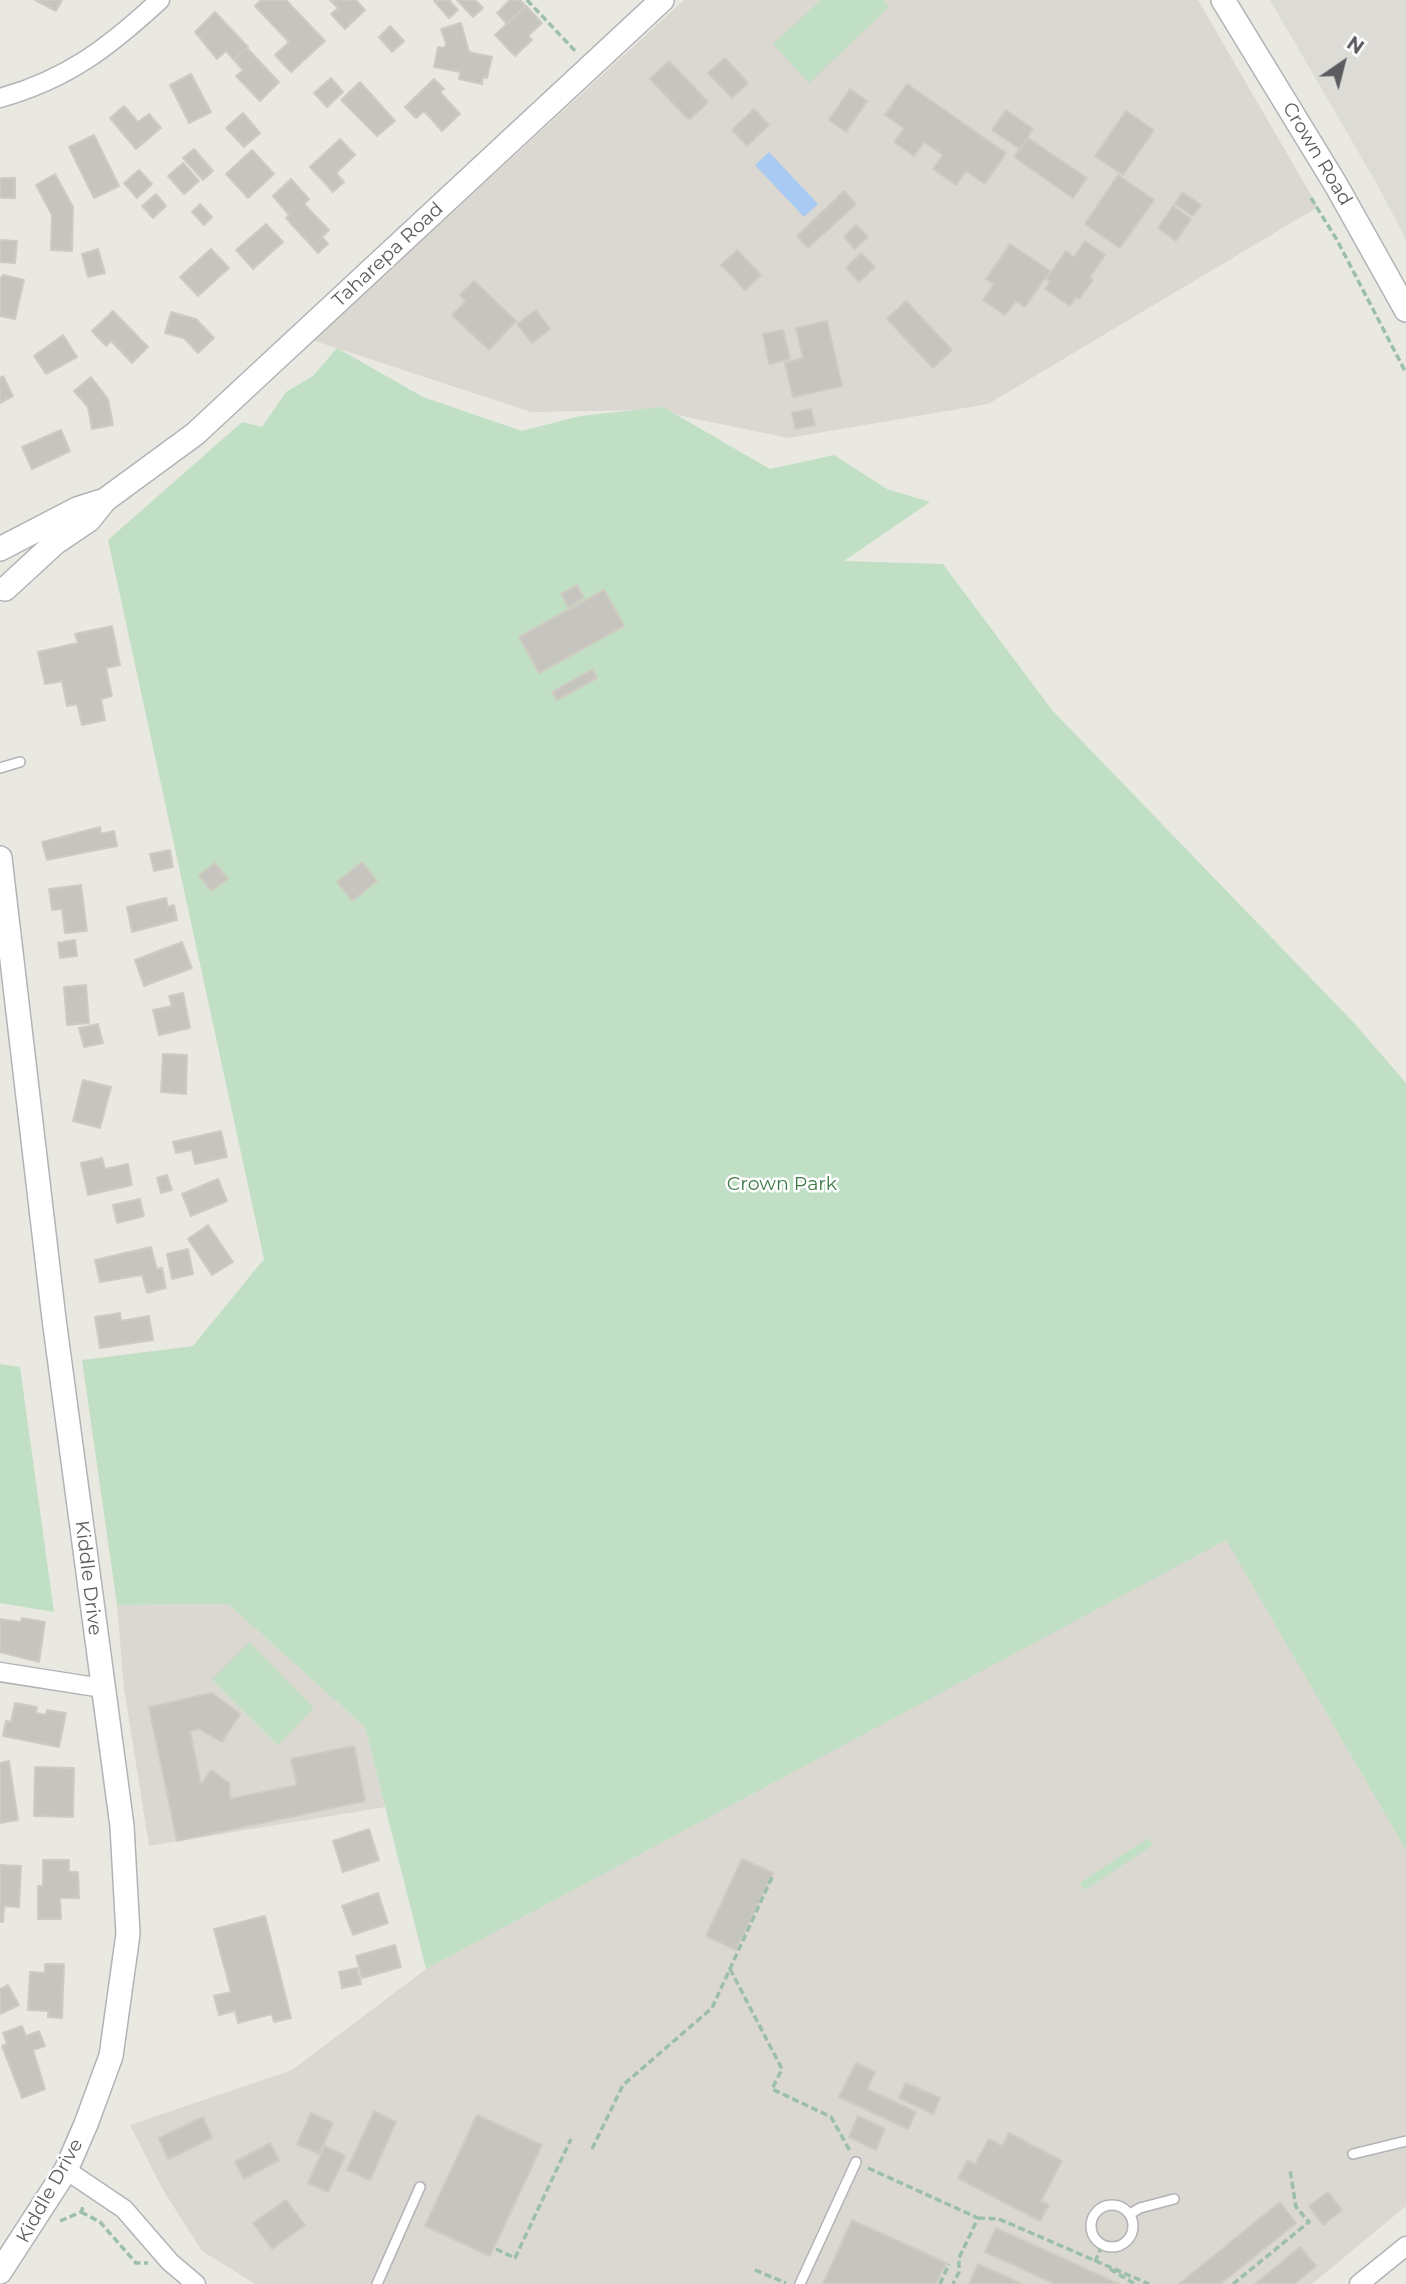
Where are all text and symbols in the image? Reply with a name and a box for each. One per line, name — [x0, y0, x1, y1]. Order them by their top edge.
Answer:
north arrow — [1308, 28, 1378, 98]
text: N — [1342, 32, 1368, 59]
street label: Crown Road — [1277, 98, 1357, 210]
street label: Taharepa Road — [328, 198, 448, 312]
park label: Crown Park — [727, 1173, 837, 1195]
street label: Kiddle Drive — [70, 1519, 106, 1637]
street label: Kiddle Drive — [12, 2135, 88, 2247]

